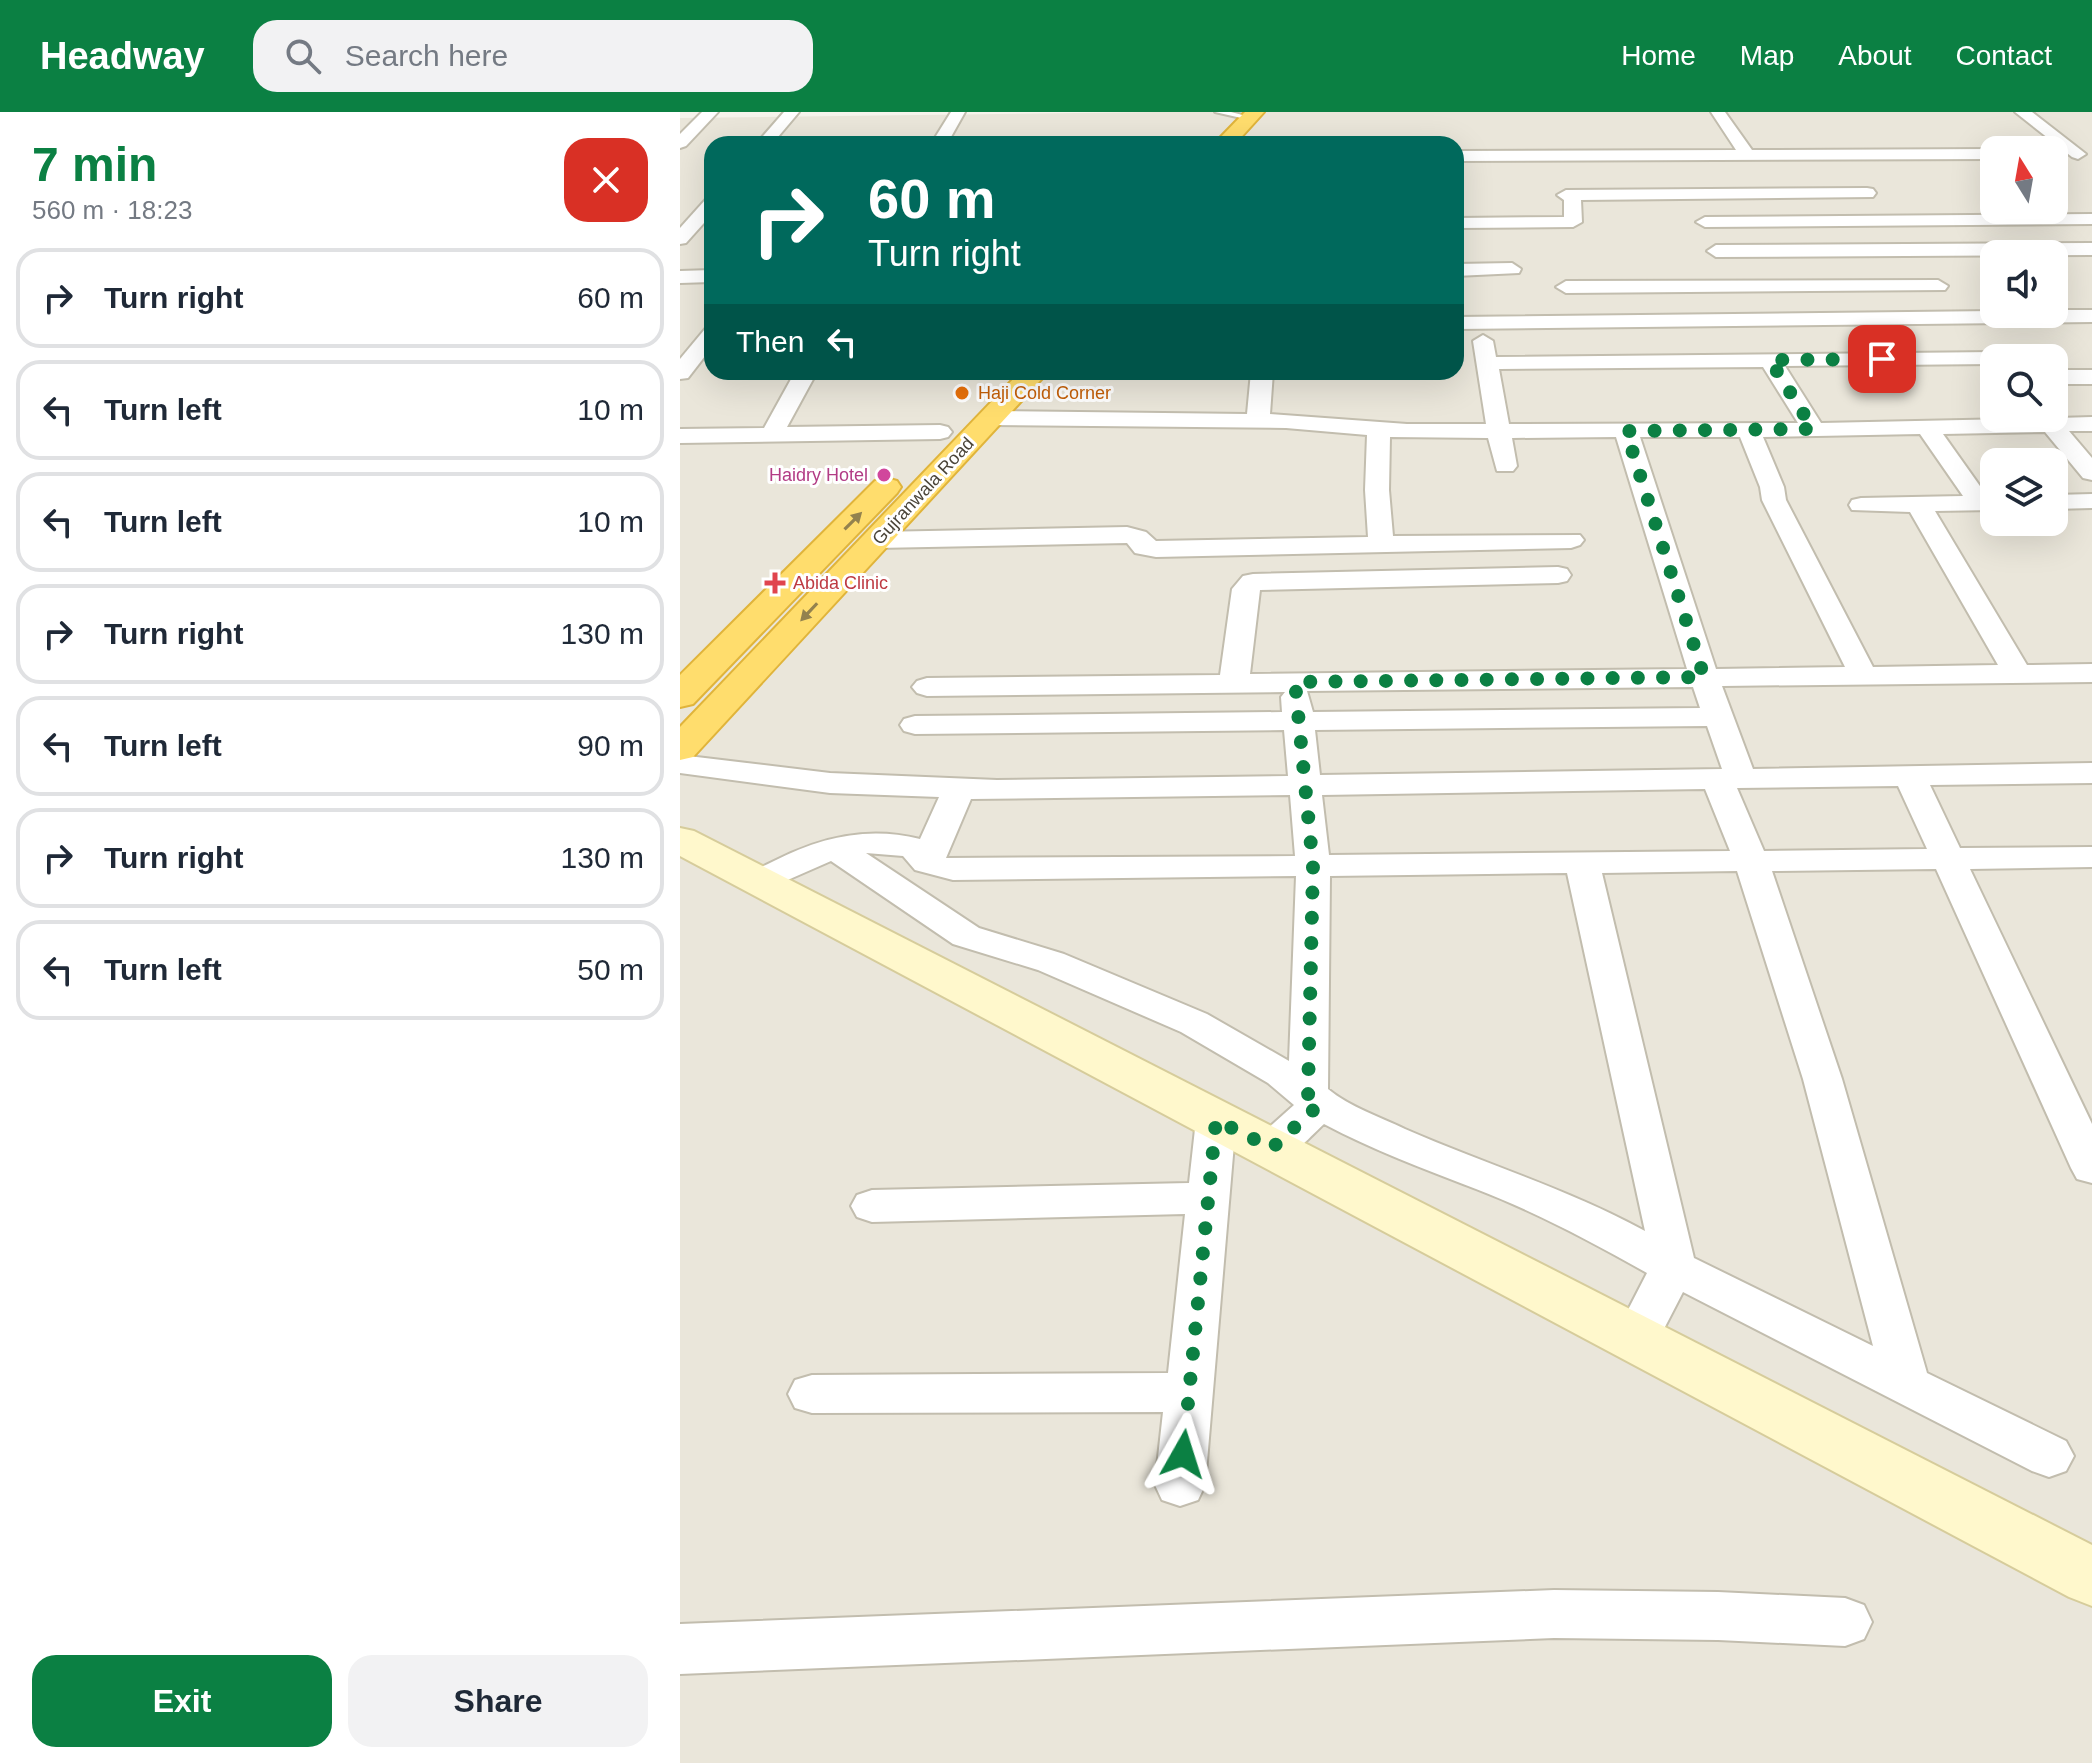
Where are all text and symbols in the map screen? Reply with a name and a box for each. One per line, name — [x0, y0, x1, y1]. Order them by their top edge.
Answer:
search box — [253, 20, 813, 92]
icon: search — [281, 34, 325, 78]
text: Headway — [40, 35, 205, 77]
text: Search here — [345, 39, 508, 72]
text: Home — [1621, 40, 1696, 71]
text: Map — [1740, 40, 1794, 71]
text: About — [1838, 40, 1912, 71]
text: Contact — [1956, 40, 2052, 71]
north arrow — [1980, 136, 2068, 224]
map controls — [1980, 136, 2068, 536]
text: 7 min — [32, 138, 157, 191]
button: close — [564, 138, 648, 222]
text: 60 m — [868, 167, 996, 230]
icon: right — [736, 168, 840, 272]
text: 560 m · 18:23 — [32, 195, 192, 225]
text: Turn right — [868, 233, 1021, 274]
button: sound — [1980, 240, 2068, 328]
icon: right — [36, 276, 80, 320]
text: Turn right — [104, 281, 243, 314]
text: 60 m — [577, 281, 644, 314]
icon: left — [820, 320, 864, 364]
text: Then — [736, 325, 804, 358]
pin — [1848, 325, 1916, 393]
icon: arrive — [1860, 337, 1904, 381]
button: search — [1980, 344, 2068, 432]
place label: Haji Cold Corner — [978, 383, 1111, 403]
marker: Haji Cold Corner — [953, 384, 971, 402]
icon: left — [36, 388, 80, 432]
text: Turn left — [104, 393, 222, 426]
text: 10 m — [577, 393, 644, 426]
street label: Gujranwala Road — [868, 433, 978, 549]
button: layers — [1980, 448, 2068, 536]
place label: Haidry Hotel — [769, 465, 868, 485]
marker: Haidry Hotel — [875, 466, 893, 484]
icon: left — [36, 500, 80, 544]
text: Turn left — [104, 505, 222, 538]
text: 10 m — [577, 505, 644, 538]
one-way arrow — [843, 512, 862, 531]
marker: Abida Clinic — [764, 572, 786, 594]
place label: Abida Clinic — [793, 573, 888, 593]
one-way arrow — [800, 603, 818, 622]
icon: right — [36, 612, 80, 656]
text: Turn right — [104, 617, 243, 650]
text: 130 m — [561, 617, 644, 650]
icon: left — [36, 724, 80, 768]
text: Turn left — [104, 729, 222, 762]
text: 90 m — [577, 729, 644, 762]
icon: right — [36, 836, 80, 880]
text: Turn right — [104, 841, 243, 874]
text: 130 m — [561, 841, 644, 874]
icon: left — [36, 948, 80, 992]
text: Turn left — [104, 953, 222, 986]
text: 50 m — [577, 953, 644, 986]
position arrow — [1141, 1412, 1225, 1496]
button: Exit — [32, 1655, 332, 1747]
button: Share — [348, 1655, 648, 1747]

